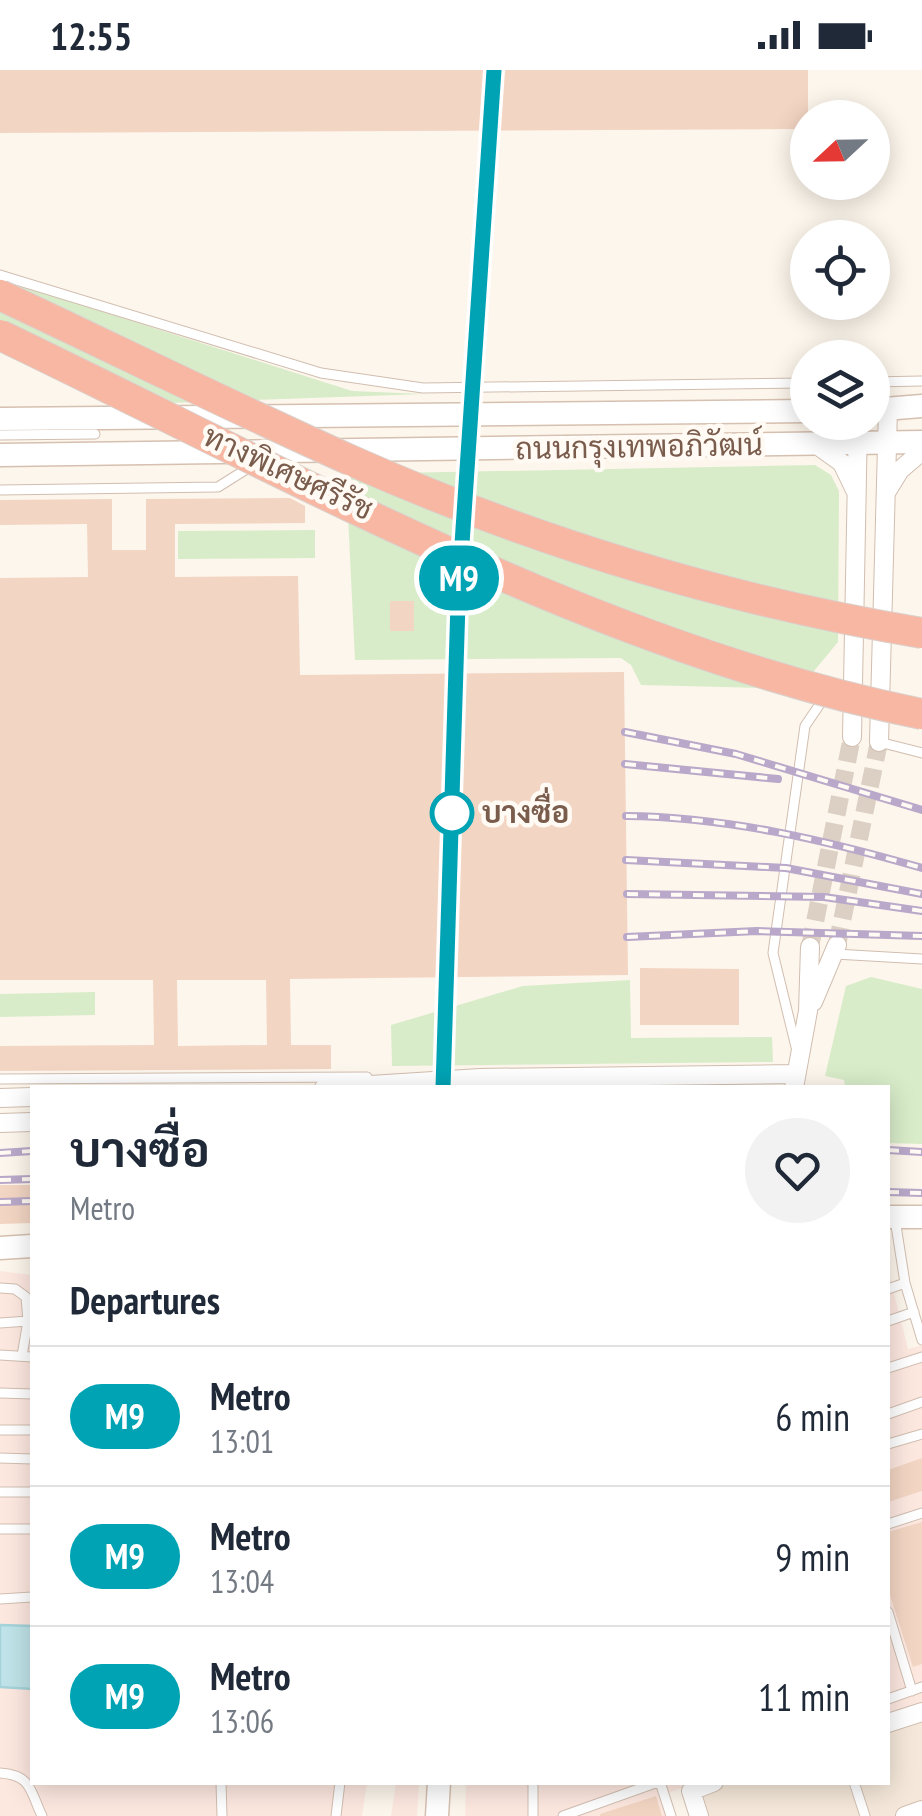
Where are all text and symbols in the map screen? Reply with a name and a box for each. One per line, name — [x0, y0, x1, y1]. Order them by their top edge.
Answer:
text: 12:55 — [50, 11, 132, 60]
north arrow — [790, 100, 890, 200]
map controls — [790, 100, 890, 440]
button: locate — [790, 220, 890, 320]
button: layers — [790, 340, 890, 440]
street label: ทางพิเศษศรีรัช — [198, 415, 380, 528]
street label: ถนนกรุงเทพอภิวัฒน์ — [515, 424, 763, 470]
line badge: M9 — [414, 546, 504, 610]
text: M9 — [439, 555, 479, 601]
place label: บางซื่อ — [482, 787, 569, 831]
marker: บางซื่อ — [431, 792, 473, 834]
text: บางซื่อ — [70, 1118, 210, 1180]
button: heart — [745, 1118, 850, 1223]
text: Metro — [70, 1187, 135, 1229]
text: Departures — [70, 1275, 220, 1324]
text: Metro — [210, 1371, 291, 1420]
text: 6 min — [775, 1392, 850, 1441]
text: M9 — [105, 1393, 145, 1439]
text: 13:01 — [210, 1420, 274, 1462]
text: Metro — [210, 1511, 291, 1560]
text: 9 min — [775, 1532, 850, 1581]
text: M9 — [105, 1533, 145, 1579]
text: 13:04 — [210, 1560, 274, 1602]
text: Metro — [210, 1651, 291, 1700]
text: 11 min — [758, 1672, 850, 1721]
text: M9 — [105, 1673, 145, 1719]
text: 13:06 — [210, 1700, 274, 1742]

